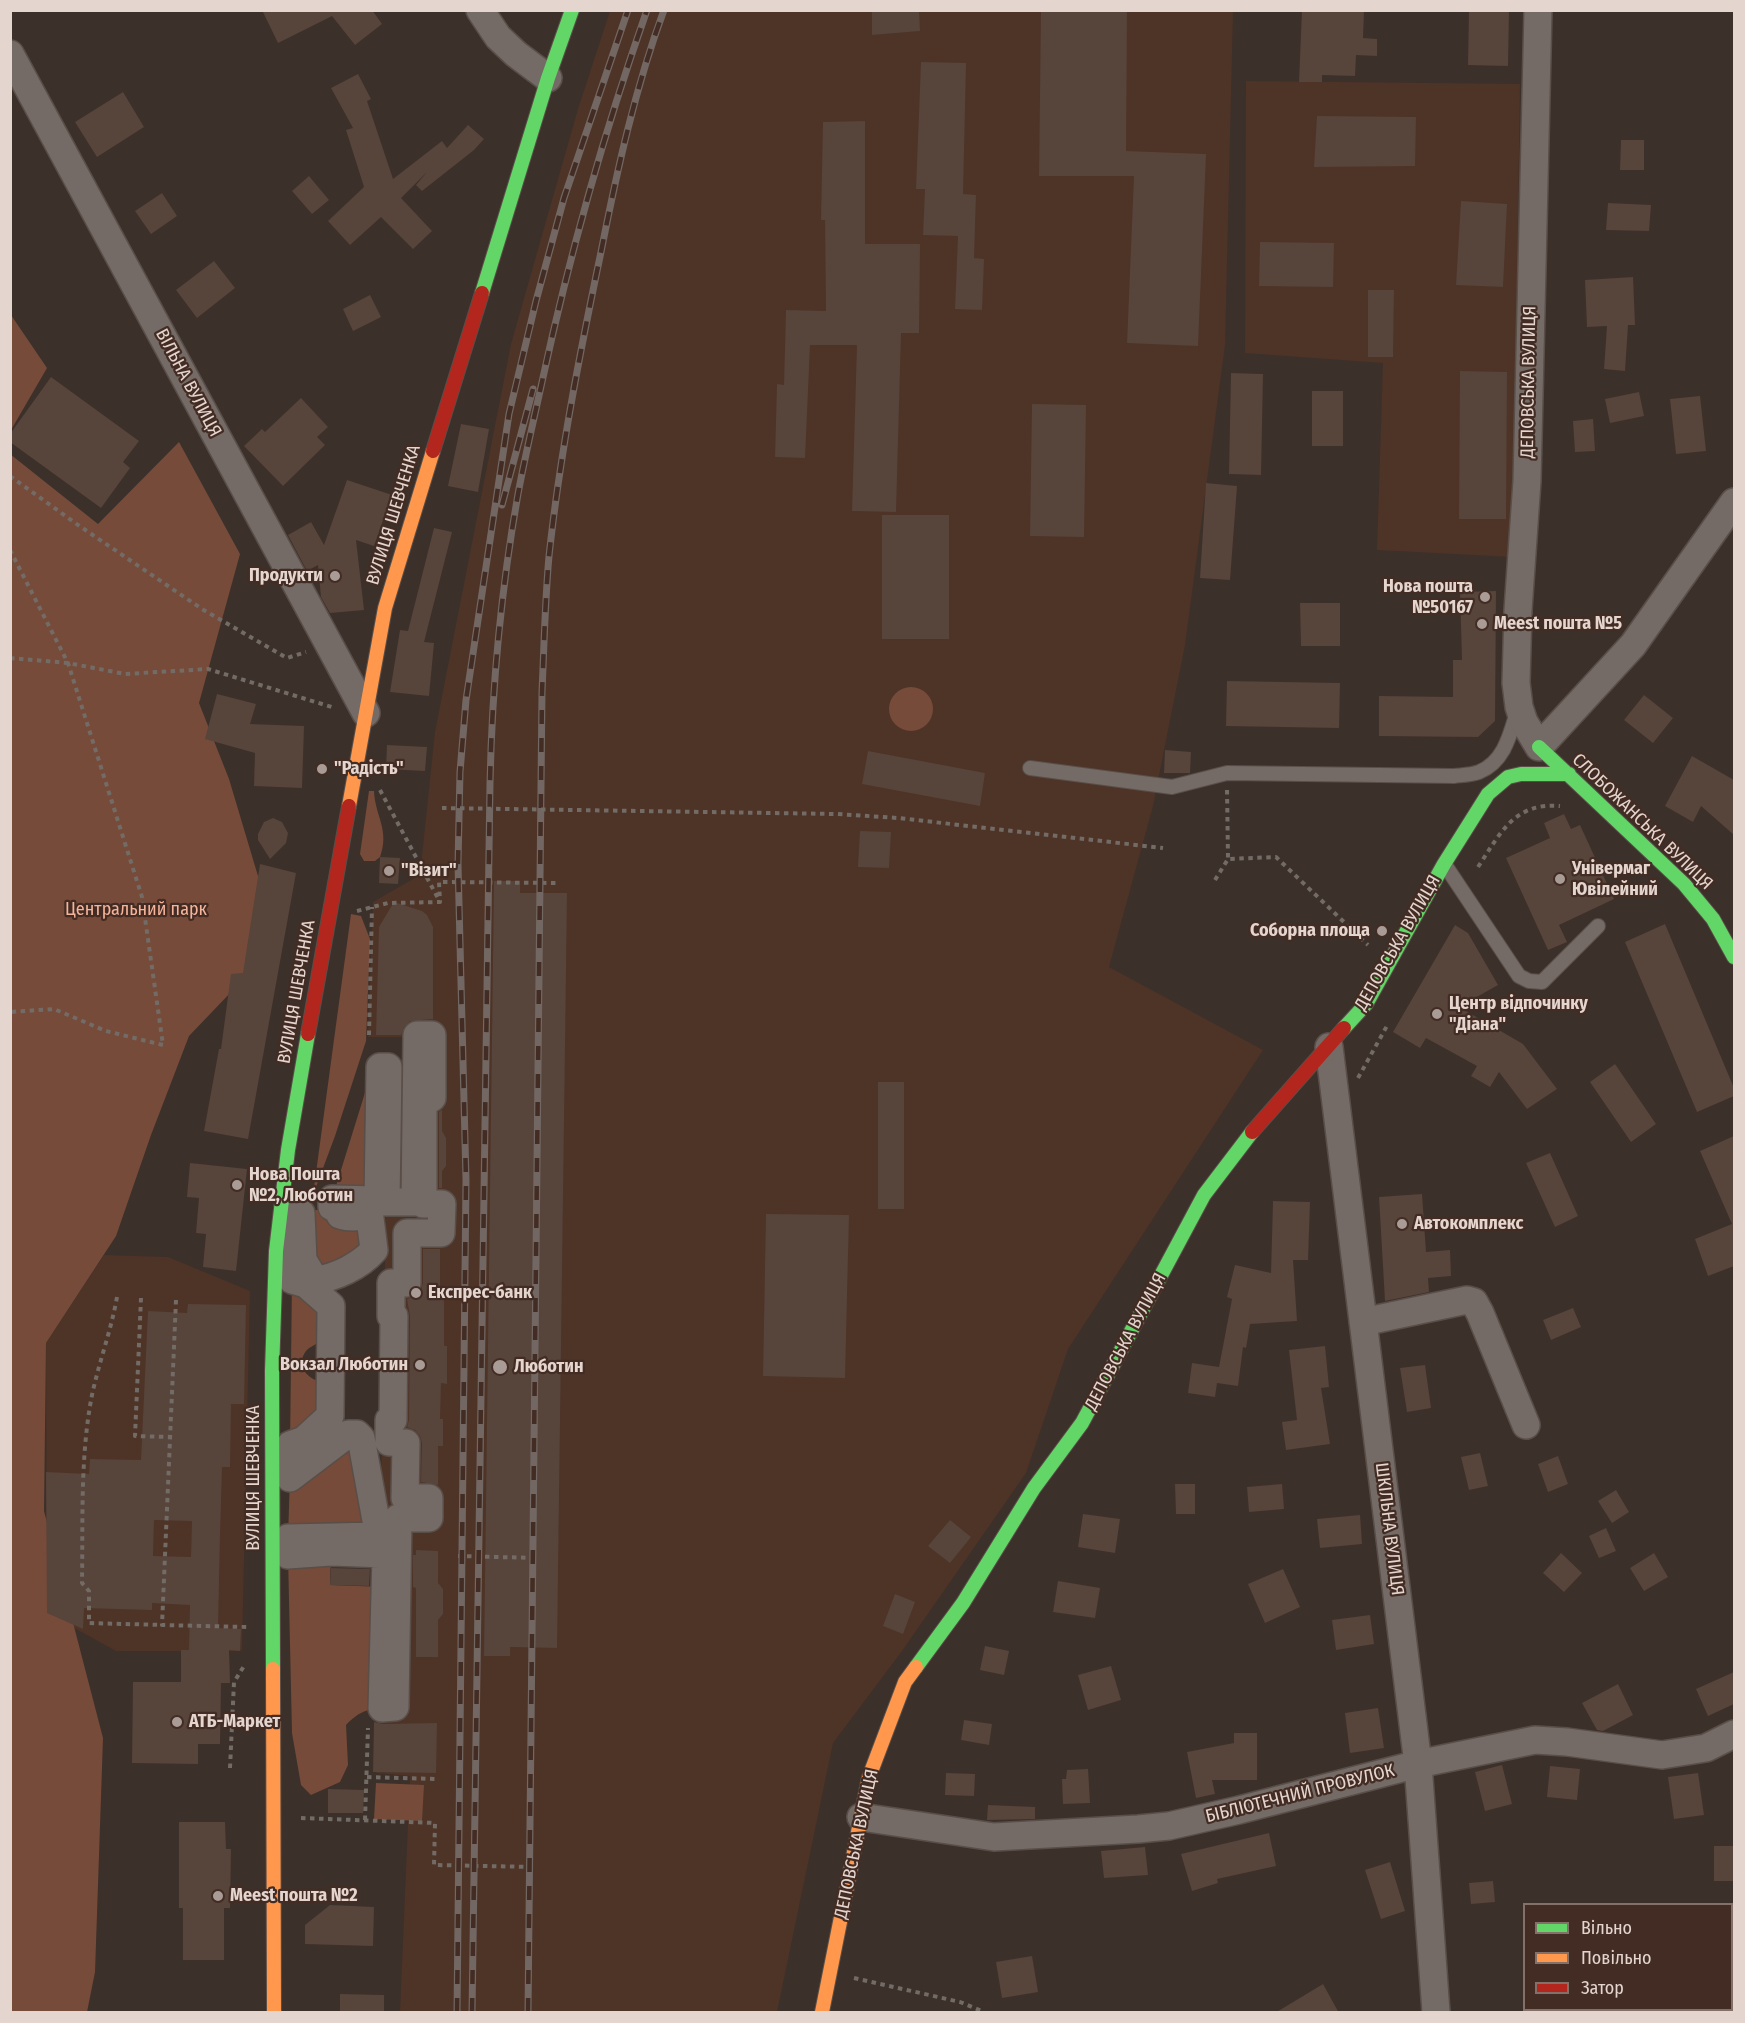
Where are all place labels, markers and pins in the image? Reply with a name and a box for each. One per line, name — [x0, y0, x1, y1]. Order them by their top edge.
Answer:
place label: Продукти — [249, 565, 323, 587]
marker: Продукти — [328, 569, 342, 583]
place label: Нова пошта №50167 — [1383, 576, 1473, 618]
marker: Нова пошта №50167 — [1478, 590, 1492, 604]
place label: Meest пошта №5 — [1494, 613, 1622, 635]
marker: Meest пошта №5 — [1475, 617, 1489, 631]
place label: "Радість" — [334, 758, 404, 780]
marker: "Радість" — [315, 762, 329, 776]
place label: Універмаг Ювілейний — [1572, 858, 1658, 900]
place label: "Візит" — [401, 860, 457, 882]
marker: "Візит" — [382, 864, 396, 878]
marker: Універмаг Ювілейний — [1553, 872, 1567, 886]
place label: Соборна площа — [1250, 920, 1370, 942]
marker: Соборна площа — [1375, 924, 1389, 938]
place label: Центр відпочинку "Діана" — [1449, 993, 1588, 1036]
marker: Центр відпочинку "Діана" — [1430, 1007, 1444, 1021]
place label: Нова Пошта №2, Люботин — [249, 1164, 353, 1206]
marker: Нова Пошта №2, Люботин — [230, 1178, 244, 1192]
place label: Автокомплекс — [1414, 1213, 1523, 1235]
marker: Автокомплекс — [1395, 1217, 1409, 1231]
place label: Експрес-банк — [428, 1282, 532, 1304]
marker: Експрес-банк — [409, 1286, 423, 1300]
place label: Вокзал Люботин — [280, 1354, 408, 1376]
place label: Люботин — [514, 1356, 583, 1378]
marker: Вокзал Люботин — [413, 1358, 427, 1372]
marker: Люботин — [491, 1358, 509, 1376]
place label: АТБ-Маркет — [189, 1711, 280, 1733]
marker: АТБ-Маркет — [170, 1715, 184, 1729]
place label: Meest пошта №2 — [230, 1885, 358, 1907]
marker: Meest пошта №2 — [211, 1889, 225, 1903]

